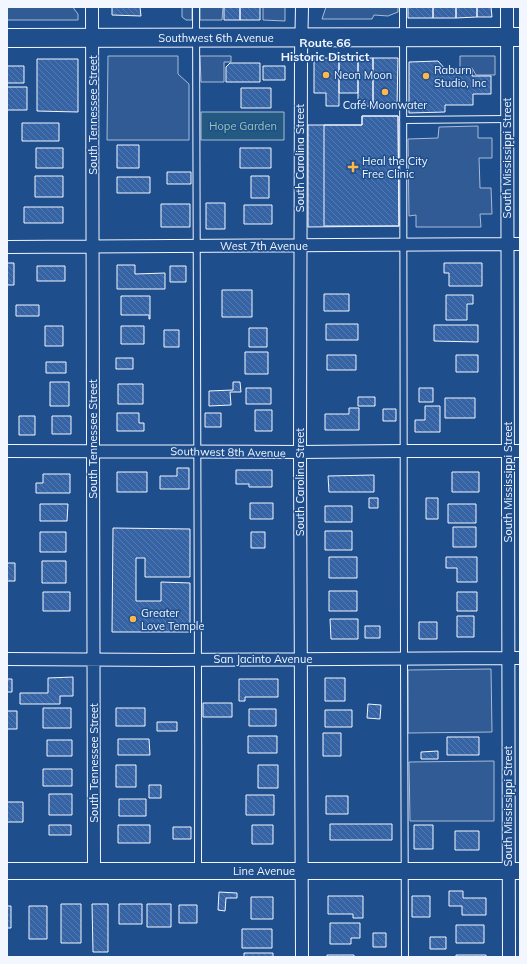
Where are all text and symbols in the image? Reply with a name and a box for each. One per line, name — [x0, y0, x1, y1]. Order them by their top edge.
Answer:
street label: Southwest 6th Avenue — [158, 31, 274, 45]
district label: Route 66 Historic District — [281, 35, 370, 64]
street label: South Tennessee Street — [86, 55, 100, 175]
place label: Raburn Studio, Inc — [434, 63, 487, 90]
place label: Neon Moon — [334, 68, 392, 82]
marker: Neon Moon — [321, 70, 331, 80]
marker: Raburn Studio, Inc — [421, 71, 431, 81]
marker: Café Moonwater — [380, 87, 390, 97]
street label: South Mississippi Street — [500, 97, 514, 218]
place label: Café Moonwater — [343, 98, 427, 112]
street label: South Carolina Street — [293, 104, 307, 212]
park label: Hope Garden — [209, 119, 277, 133]
place label: Heal the City Free Clinic — [362, 154, 428, 181]
marker: Heal the City Free Clinic — [347, 161, 359, 173]
street label: West 7th Avenue — [220, 239, 308, 253]
street label: South Tennessee Street — [86, 379, 100, 499]
street label: South Mississippi Street — [501, 421, 515, 542]
street label: South Carolina Street — [293, 428, 307, 536]
street label: Southwest 8th Avenue — [170, 444, 286, 460]
place label: Greater Love Temple — [141, 606, 204, 633]
marker: Greater Love Temple — [128, 614, 138, 624]
street label: San Jacinto Avenue — [214, 652, 312, 666]
street label: South Tennessee Street — [87, 703, 101, 823]
street label: South Mississippi Street — [501, 745, 515, 866]
street label: Line Avenue — [233, 864, 295, 878]

